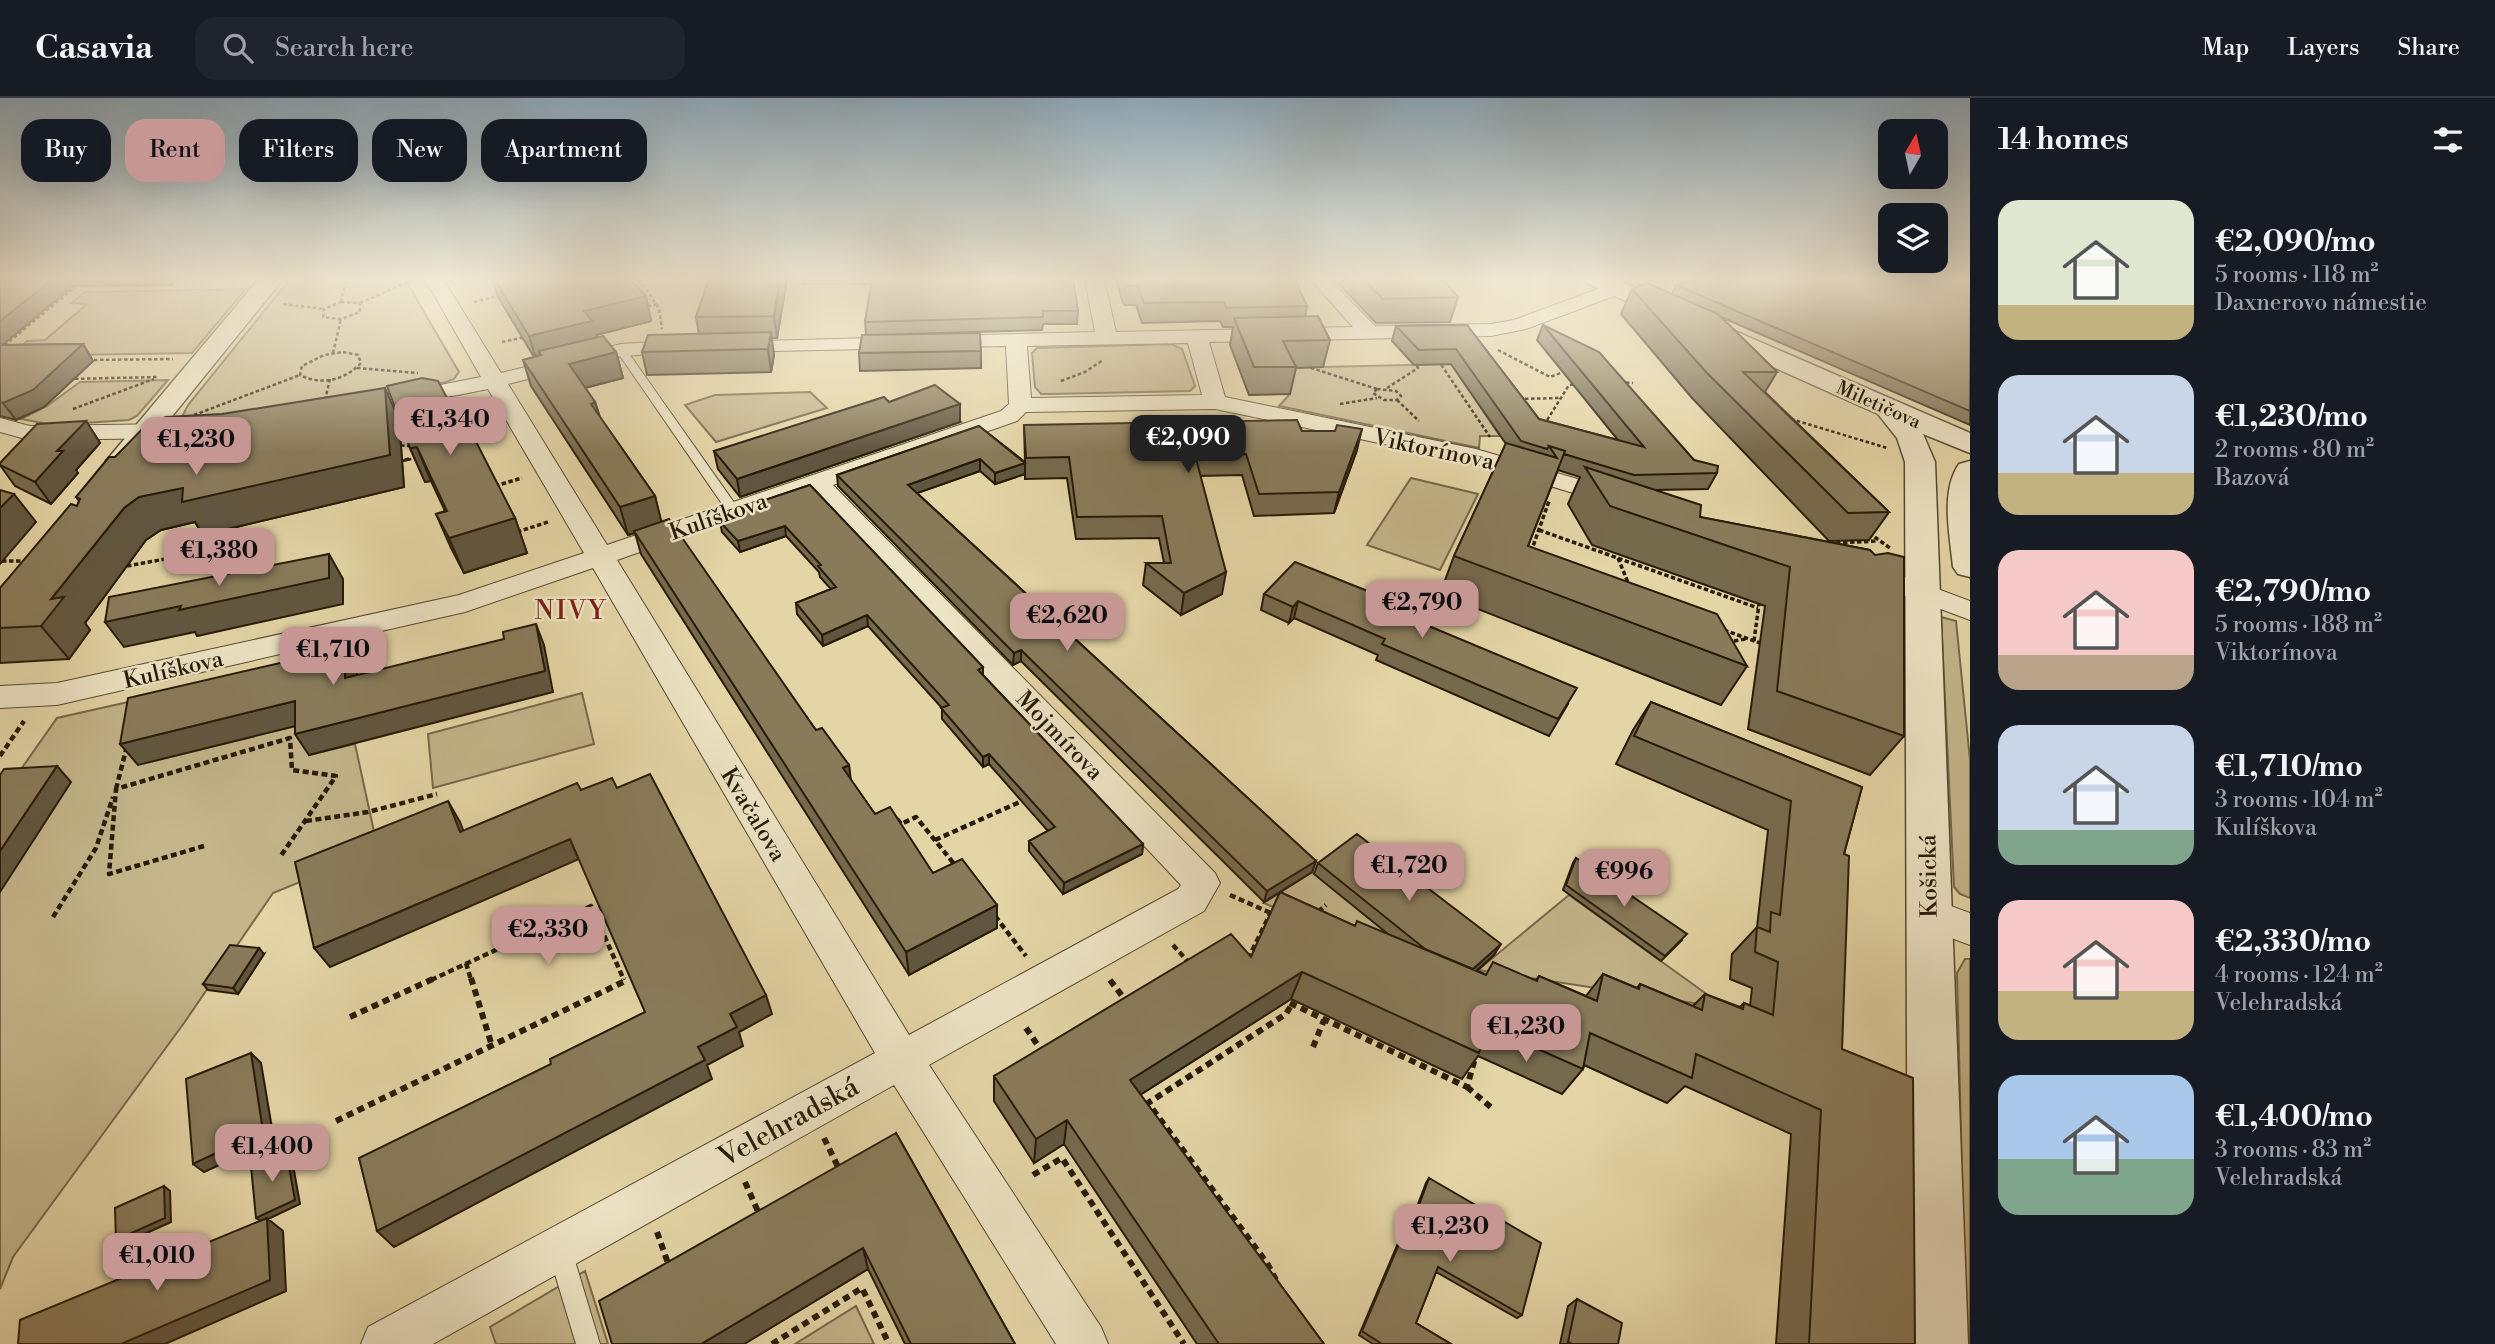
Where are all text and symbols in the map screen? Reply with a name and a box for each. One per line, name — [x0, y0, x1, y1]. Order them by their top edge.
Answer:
search box — [195, 17, 685, 80]
text: Casavia — [35, 28, 153, 69]
icon: search — [219, 29, 257, 67]
text: Search here — [275, 32, 414, 64]
text: Map — [2202, 33, 2249, 63]
text: Layers — [2287, 33, 2359, 63]
text: Share — [2397, 33, 2460, 63]
chip: Buy — [21, 119, 111, 182]
chip: Rent — [125, 119, 225, 182]
chip: Filters — [239, 119, 358, 182]
chip: New — [372, 119, 467, 182]
chip: Apartment — [481, 119, 647, 182]
north arrow — [1878, 119, 1948, 189]
map controls — [1878, 119, 1948, 273]
text: 14 homes — [1998, 121, 2129, 159]
icon: filters — [2429, 121, 2467, 159]
button: layers — [1878, 203, 1948, 273]
text: €2,090/mo — [2215, 223, 2376, 261]
icon: home — [2054, 228, 2138, 312]
text: 5 rooms · 118 m² — [2215, 261, 2379, 289]
text: Daxnerovo námestie — [2215, 289, 2427, 317]
street label: Miletičova — [1833, 376, 1925, 434]
pin: €1,340 — [393, 398, 507, 457]
text: €1,230/mo — [2215, 398, 2368, 436]
icon: home — [2054, 403, 2138, 487]
text: €1,340 — [410, 406, 490, 434]
pin: €2,090 — [1131, 416, 1245, 475]
pin: €1,230 — [139, 418, 253, 477]
street label: Viktorínova — [1370, 423, 1497, 477]
text: €2,090 — [1146, 424, 1230, 452]
text: €1,230 — [157, 426, 235, 454]
text: 2 rooms · 80 m² — [2215, 436, 2374, 464]
text: Bazová — [2215, 464, 2289, 492]
street label: Kulíškova — [666, 487, 771, 547]
pin: €1,380 — [162, 528, 276, 588]
text: €1,380 — [180, 537, 258, 565]
text: €2,790/mo — [2215, 573, 2371, 611]
icon: home — [2054, 578, 2138, 662]
pin: €2,790 — [1365, 580, 1479, 640]
text: €2,790 — [1382, 589, 1462, 617]
pin: €2,620 — [1010, 594, 1124, 653]
district label: NIVY — [535, 595, 607, 627]
text: €2,620 — [1026, 602, 1108, 630]
text: 5 rooms · 188 m² — [2215, 611, 2382, 639]
pin: €1,710 — [276, 628, 390, 687]
text: €1,710 — [296, 636, 370, 664]
text: Viktorínova — [2215, 639, 2338, 667]
street label: Kulíškova — [120, 645, 226, 695]
street label: Mojmírova — [1010, 685, 1109, 787]
text: €1,710/mo — [2215, 748, 2363, 786]
icon: home — [2054, 753, 2138, 837]
street label: Kvačalova — [714, 763, 792, 867]
text: 3 rooms · 104 m² — [2215, 786, 2383, 814]
text: Kulíškova — [2215, 814, 2317, 842]
street label: Košická — [1914, 834, 1944, 918]
pin: €1,720 — [1352, 844, 1466, 903]
pin: €996 — [1583, 850, 1665, 909]
text: €1,720 — [1370, 852, 1448, 880]
text: €996 — [1595, 858, 1653, 886]
pin: €2,330 — [491, 908, 605, 967]
text: €2,330 — [508, 916, 588, 944]
text: €2,330/mo — [2215, 923, 2371, 961]
icon: home — [2054, 928, 2138, 1012]
text: 4 rooms · 124 m² — [2215, 961, 2383, 989]
text: Velehradská — [2215, 989, 2342, 1017]
pin: €1,230 — [1469, 1004, 1583, 1064]
text: €1,230 — [1487, 1013, 1565, 1041]
street label: Velehradská — [712, 1069, 866, 1176]
text: €1,400/mo — [2215, 1098, 2373, 1136]
icon: home — [2054, 1103, 2138, 1187]
pin: €1,400 — [215, 1124, 329, 1184]
text: €1,400 — [231, 1133, 313, 1161]
text: 3 rooms · 83 m² — [2215, 1136, 2371, 1164]
text: Velehradská — [2215, 1164, 2342, 1192]
pin: €1,230 — [1393, 1204, 1507, 1264]
text: €1,230 — [1411, 1213, 1489, 1241]
pin: €1,010 — [100, 1234, 214, 1293]
text: €1,010 — [119, 1242, 195, 1270]

